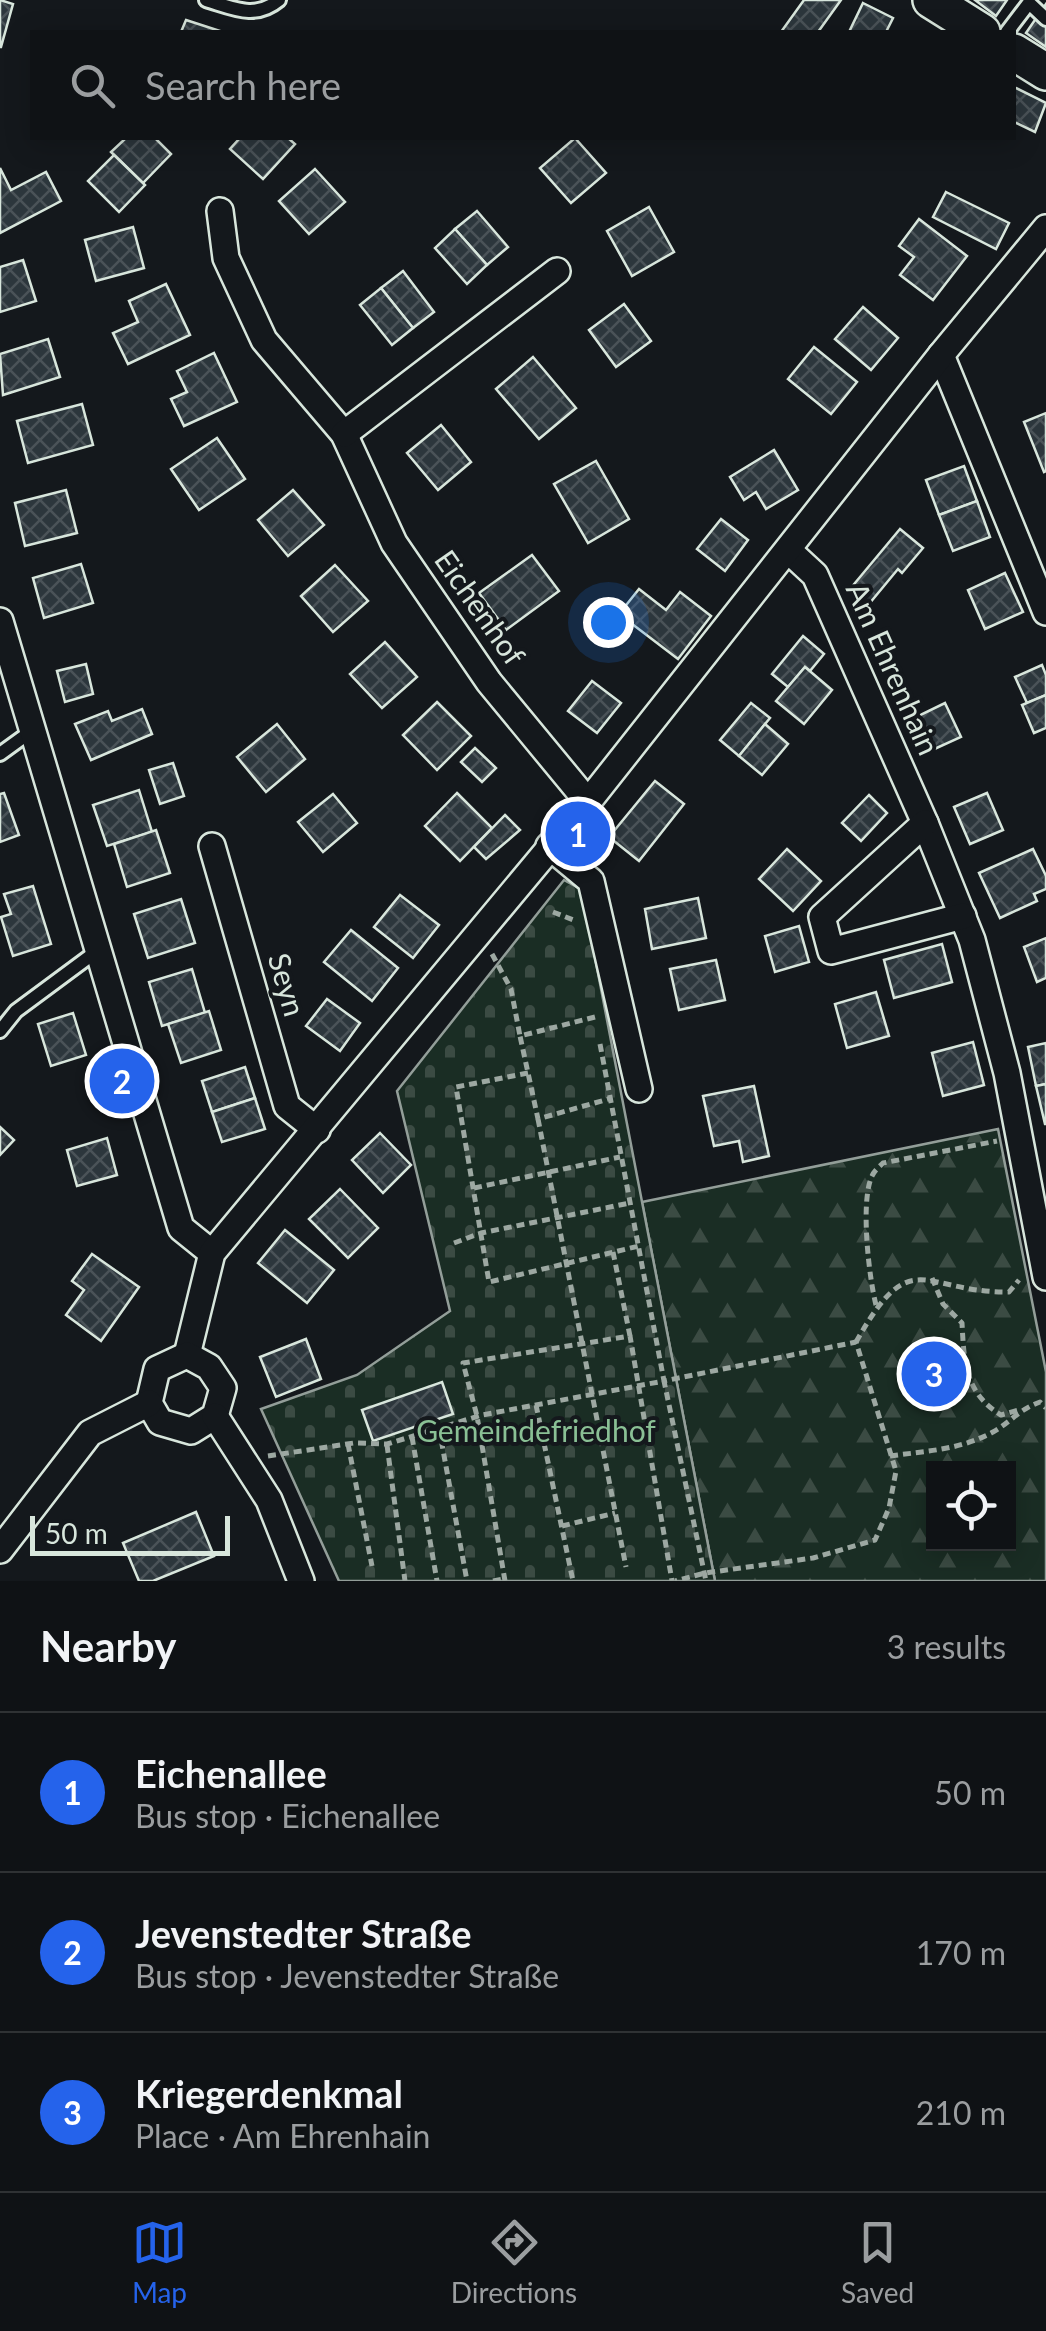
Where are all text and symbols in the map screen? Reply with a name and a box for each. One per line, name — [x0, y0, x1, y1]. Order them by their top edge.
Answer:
search box — [30, 30, 1016, 140]
icon: search — [65, 58, 120, 113]
text: Search here — [145, 62, 341, 108]
street label: Eichenhof — [428, 542, 534, 672]
street label: Am Ehrenhain — [840, 576, 948, 760]
your location — [583, 597, 634, 648]
pin: 1 — [546, 796, 610, 872]
street label: Seyn — [262, 949, 314, 1020]
pin: 2 — [90, 1044, 154, 1118]
pin: 3 — [902, 1336, 966, 1412]
park label: Gemeindefriedhof — [416, 1412, 656, 1448]
map controls — [926, 1461, 1016, 1551]
button: locate — [926, 1461, 1016, 1551]
scale bar — [30, 1511, 230, 1556]
text: 50 m — [45, 1516, 108, 1550]
text: Nearby — [40, 1621, 177, 1671]
text: 3 results — [887, 1627, 1006, 1666]
text: Eichenallee — [135, 1750, 327, 1796]
text: 1 — [63, 1773, 82, 1812]
text: 50 m — [934, 1773, 1006, 1812]
text: Bus stop · Eichenallee — [135, 1796, 440, 1835]
text: Jevenstedter Straße — [135, 1910, 472, 1956]
text: 2 — [63, 1933, 82, 1972]
text: 170 m — [916, 1933, 1006, 1972]
text: Bus stop · Jevenstedter Straße — [135, 1956, 559, 1995]
text: Kriegerdenkmal — [135, 2070, 403, 2116]
text: 3 — [63, 2093, 82, 2132]
text: 210 m — [916, 2093, 1006, 2132]
text: Place · Am Ehrenhain — [135, 2116, 430, 2155]
tab: Map — [132, 2215, 187, 2309]
tab: Directions — [451, 2215, 577, 2309]
tab: Saved — [841, 2215, 914, 2309]

